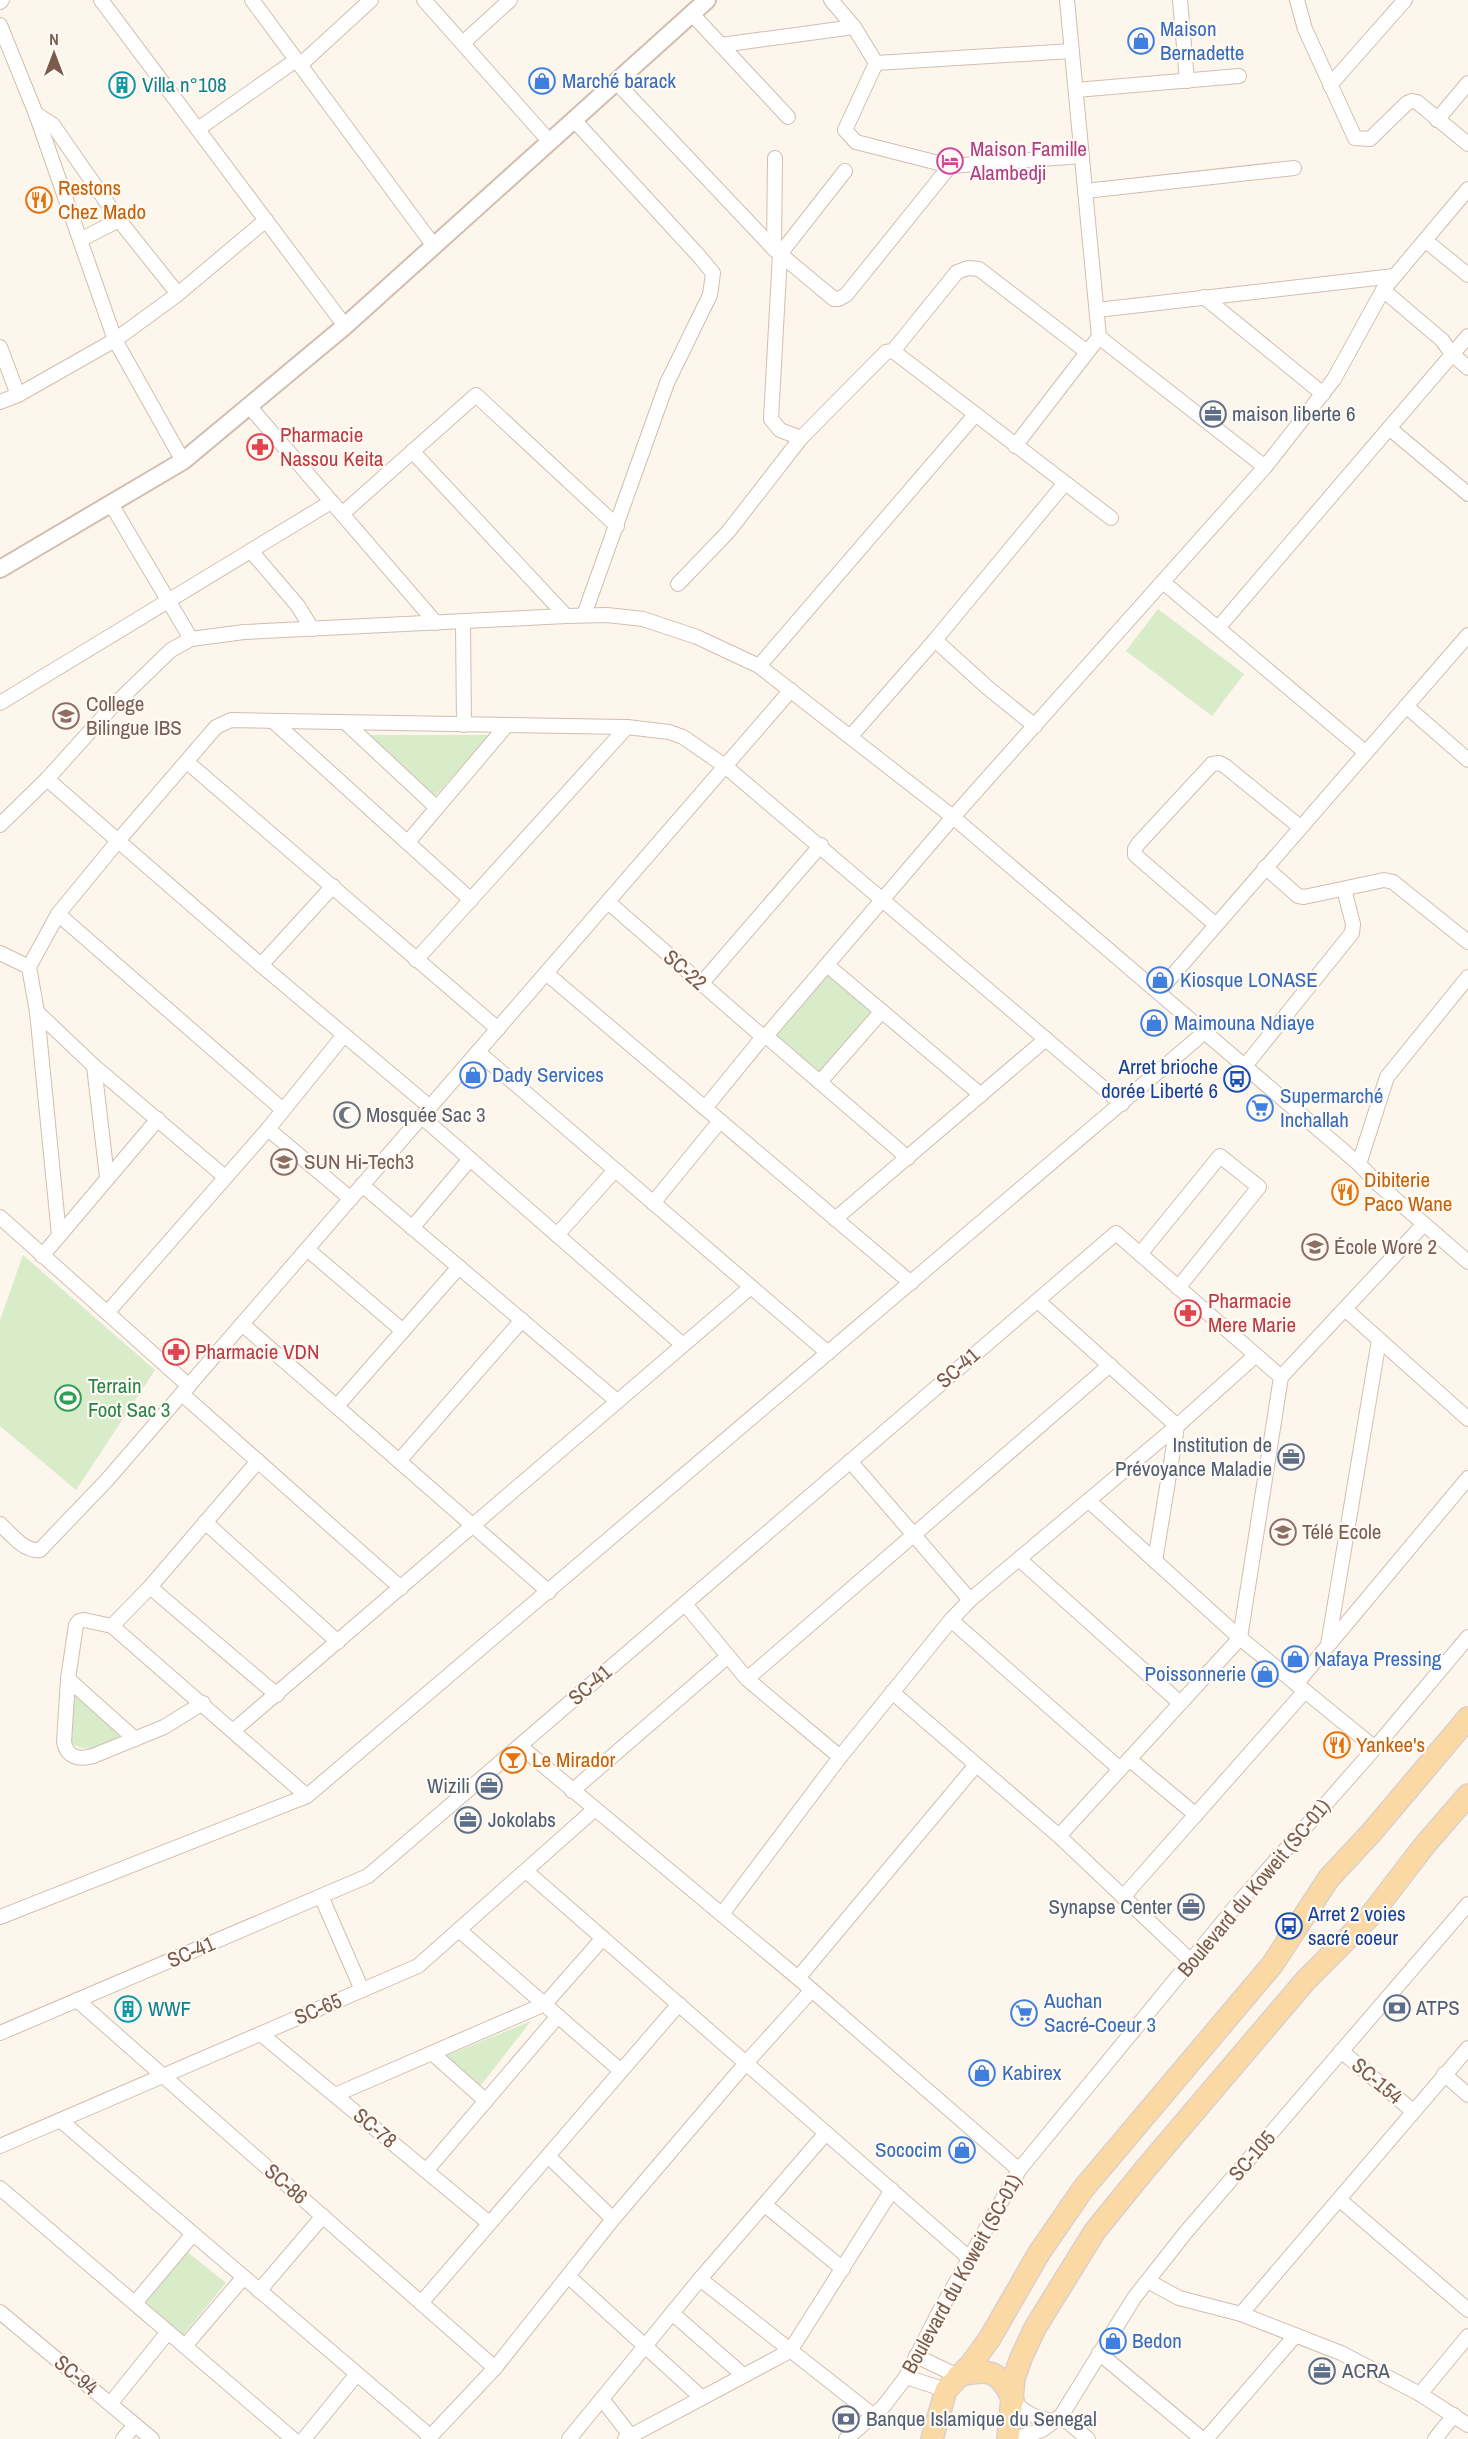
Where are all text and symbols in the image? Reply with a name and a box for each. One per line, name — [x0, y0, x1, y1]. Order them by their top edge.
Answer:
place label: Maison Bernadette — [1160, 14, 1244, 67]
north arrow — [24, 24, 84, 84]
shop icon: Maison Bernadette — [1126, 26, 1156, 56]
text: N — [49, 28, 59, 50]
shop icon: Marché barack — [527, 66, 557, 96]
place label: Marché barack — [562, 66, 676, 95]
building icon: Villa n°108 — [107, 70, 137, 100]
place label: Villa n°108 — [142, 70, 227, 99]
place label: Maison Famille Alambedji — [969, 134, 1087, 187]
hotel icon: Maison Famille Alambedji — [935, 146, 965, 176]
place label: Restons Chez Mado — [58, 173, 146, 226]
restaurant icon: Restons Chez Mado — [24, 185, 54, 215]
office icon: maison liberte 6 — [1198, 399, 1228, 429]
place label: maison liberte 6 — [1232, 399, 1355, 428]
place label: Pharmacie Nassou Keita — [280, 420, 384, 473]
pharmacy icon: Pharmacie Nassou Keita — [245, 432, 275, 462]
place label: College Bilingue IBS — [86, 689, 182, 742]
school or university icon: College Bilingue IBS — [51, 701, 81, 731]
street label: SC-22 — [657, 943, 713, 997]
shop icon: Kiosque LONASE — [1145, 965, 1175, 995]
place label: Kiosque LONASE — [1180, 965, 1318, 994]
shop icon: Maimouna Ndiaye — [1139, 1008, 1169, 1038]
place label: Maimouna Ndiaye — [1174, 1008, 1315, 1037]
place label: Arret brioche dorée Liberté 6 — [1101, 1052, 1218, 1105]
shop icon: Dady Services — [458, 1060, 488, 1090]
place label: Dady Services — [492, 1060, 604, 1089]
bus stop icon: Arret brioche dorée Liberté 6 — [1222, 1064, 1252, 1094]
place label: Supermarché Inchallah — [1280, 1081, 1383, 1134]
supermarket icon: Supermarché Inchallah — [1245, 1093, 1275, 1123]
mosque icon: Mosquée Sac 3 — [332, 1100, 362, 1130]
place label: Mosquée Sac 3 — [366, 1100, 486, 1129]
school or university icon: SUN Hi-Tech3 — [269, 1147, 299, 1177]
place label: SUN Hi-Tech3 — [304, 1147, 414, 1176]
place label: Dibiterie Paco Wane — [1364, 1165, 1452, 1218]
restaurant icon: Dibiterie Paco Wane — [1330, 1177, 1360, 1207]
school or university icon: École Wore 2 — [1300, 1232, 1330, 1262]
place label: École Wore 2 — [1334, 1232, 1437, 1261]
place label: Pharmacie Mere Marie — [1208, 1286, 1296, 1339]
pharmacy icon: Pharmacie Mere Marie — [1173, 1298, 1203, 1328]
pharmacy icon: Pharmacie VDN — [161, 1337, 191, 1367]
place label: Pharmacie VDN — [195, 1337, 319, 1366]
street label: SC-41 — [930, 1340, 986, 1395]
place label: Terrain Foot Sac 3 — [88, 1371, 170, 1424]
sports icon: Terrain Foot Sac 3 — [53, 1383, 83, 1413]
place label: Institution de Prévoyance Maladie — [1115, 1430, 1272, 1483]
office icon: Institution de Prévoyance Maladie — [1276, 1442, 1306, 1472]
school or university icon: Télé Ecole — [1268, 1517, 1298, 1547]
place label: Télé Ecole — [1302, 1517, 1381, 1546]
shop icon: Nafaya Pressing — [1280, 1644, 1310, 1674]
place label: Nafaya Pressing — [1314, 1644, 1442, 1673]
street label: SC-41 — [562, 1657, 618, 1712]
place label: Poissonnerie — [1145, 1659, 1246, 1688]
shop icon: Poissonnerie — [1250, 1659, 1280, 1689]
restaurant icon: Yankee's — [1322, 1730, 1352, 1760]
place label: Yankee's — [1356, 1730, 1425, 1759]
bar icon: Le Mirador — [498, 1745, 528, 1775]
place label: Le Mirador — [532, 1745, 616, 1774]
place label: Wizili — [427, 1771, 470, 1800]
office icon: Wizili — [474, 1771, 504, 1801]
street label: Boulevard du Koweit (SC-01) — [1171, 1793, 1337, 1983]
office icon: Jokolabs — [453, 1805, 483, 1835]
place label: Jokolabs — [488, 1805, 556, 1834]
place label: Synapse Center — [1049, 1892, 1172, 1921]
office icon: Synapse Center — [1176, 1892, 1206, 1922]
place label: Arret 2 voies sacré coeur — [1307, 1899, 1406, 1952]
bus stop icon: Arret 2 voies sacré coeur — [1274, 1911, 1304, 1941]
street label: SC-41 — [163, 1928, 219, 1974]
street label: SC-65 — [290, 1986, 346, 2031]
place label: Auchan Sacré-Coeur 3 — [1043, 1986, 1156, 2039]
bank icon: ATPS — [1382, 1993, 1412, 2023]
place label: ATPS — [1415, 1993, 1460, 2022]
building icon: WWF — [113, 1994, 143, 2024]
place label: WWF — [148, 1994, 191, 2023]
supermarket icon: Auchan Sacré-Coeur 3 — [1009, 1998, 1039, 2028]
street label: SC-154 — [1346, 2051, 1409, 2111]
shop icon: Kabirex — [967, 2058, 997, 2088]
place label: Kabirex — [1002, 2058, 1062, 2087]
street label: SC-78 — [347, 2101, 403, 2154]
street label: SC-105 — [1222, 2124, 1282, 2187]
place label: Sococim — [875, 2135, 942, 2164]
shop icon: Sococim — [947, 2135, 977, 2165]
street label: SC-86 — [258, 2157, 314, 2211]
street label: Boulevard du Koweit (SC-01) — [895, 2169, 1029, 2379]
shop icon: Bedon — [1098, 2326, 1128, 2356]
place label: Bedon — [1132, 2326, 1182, 2355]
street label: SC-94 — [48, 2348, 105, 2402]
office icon: ACRA — [1307, 2356, 1337, 2386]
place label: ACRA — [1341, 2356, 1390, 2385]
bank icon: Banque Islamique du Senegal — [831, 2404, 861, 2434]
place label: Banque Islamique du Senegal — [866, 2404, 1097, 2433]

